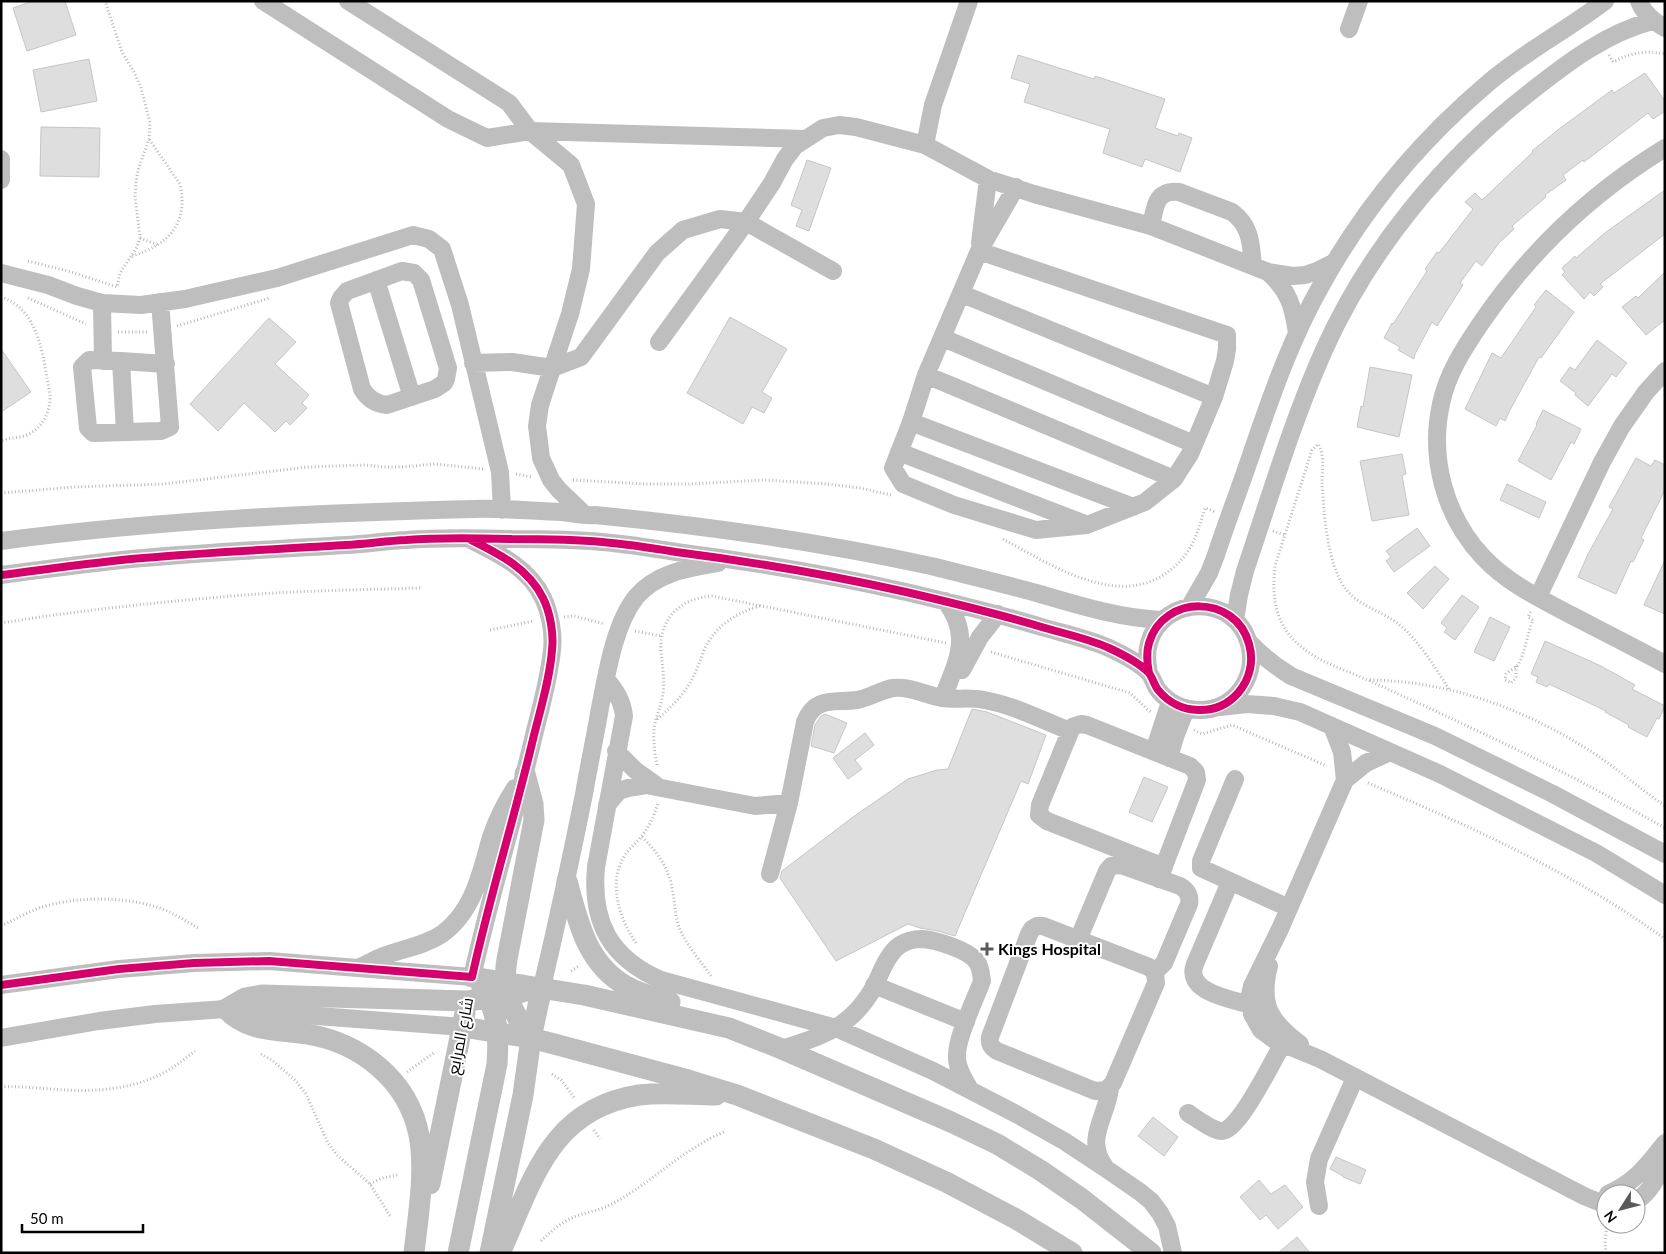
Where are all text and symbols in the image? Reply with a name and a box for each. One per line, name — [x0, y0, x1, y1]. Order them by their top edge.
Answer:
place label: Kings Hospital — [998, 939, 1101, 958]
marker: Kings Hospital — [980, 942, 994, 956]
street label: شارع المرابع — [443, 996, 479, 1077]
north arrow — [1596, 1184, 1646, 1234]
scale bar — [22, 1202, 144, 1234]
text: N — [1600, 1208, 1620, 1226]
text: 50 m — [30, 1209, 64, 1227]

